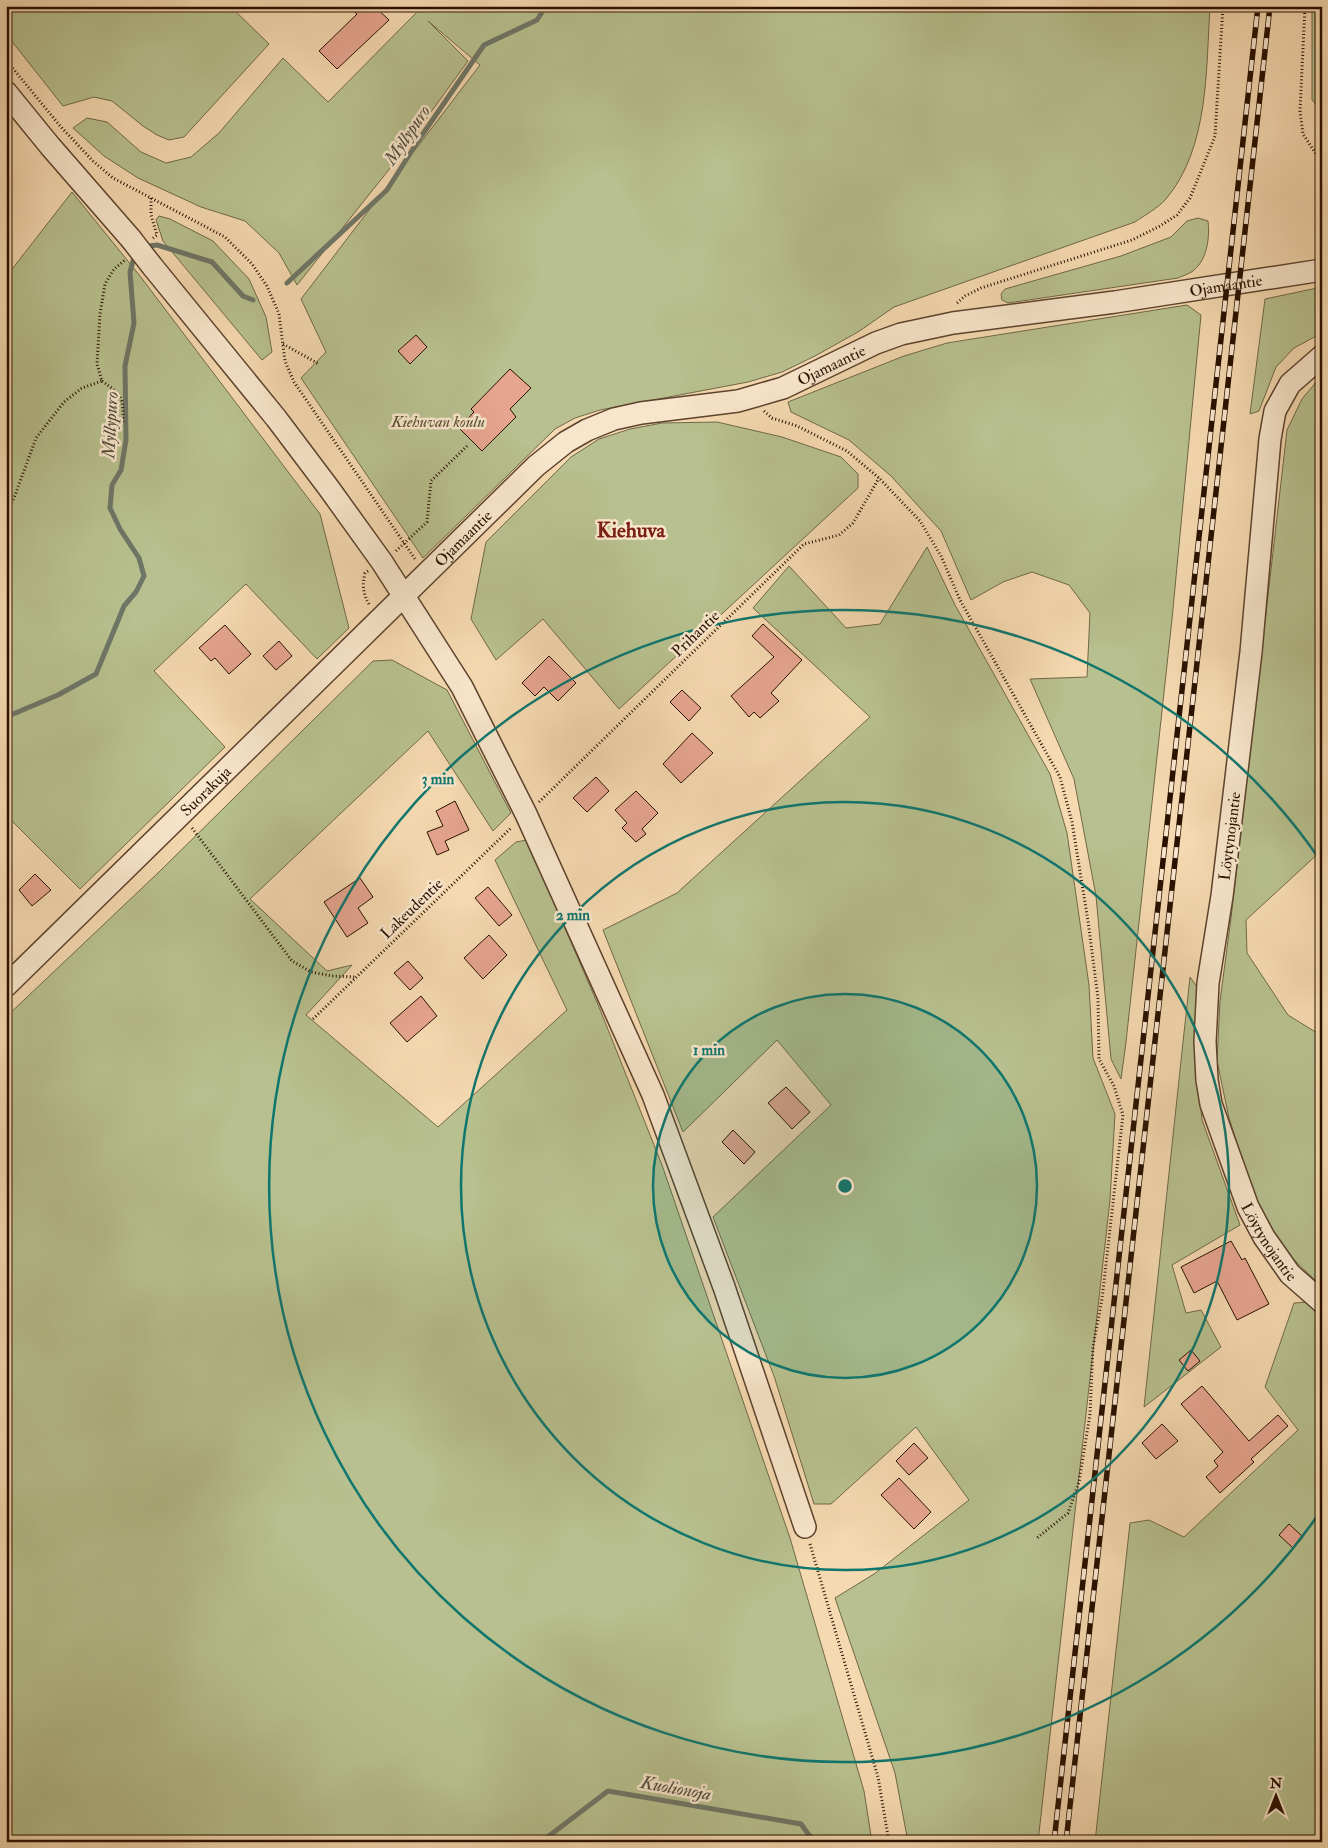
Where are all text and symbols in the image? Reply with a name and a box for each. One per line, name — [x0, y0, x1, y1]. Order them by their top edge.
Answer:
water label: Myllypuro — [379, 101, 436, 170]
street label: Ojamaantie — [1188, 270, 1264, 301]
street label: Ojamaantie — [794, 341, 869, 391]
water label: Myllypuro — [97, 391, 124, 460]
park label: Kiehuvan koulu — [390, 412, 485, 432]
street label: Ojamaantie — [430, 506, 497, 571]
district label: Kiehuva — [597, 517, 666, 544]
street label: Prihantie — [668, 606, 724, 661]
street label: Suorakuja — [176, 762, 236, 821]
text: 3 min — [422, 770, 454, 789]
street label: Löytynojantie — [1215, 790, 1245, 882]
street label: Lakeudentie — [376, 874, 447, 943]
text: 2 min — [556, 906, 590, 925]
text: 1 min — [693, 1041, 725, 1060]
centre of rings — [836, 1177, 854, 1195]
street label: Löytynojantie — [1236, 1199, 1301, 1286]
north arrow — [1250, 1770, 1300, 1820]
water label: Kuolionoja — [638, 1771, 713, 1806]
text: N — [1269, 1775, 1283, 1792]

